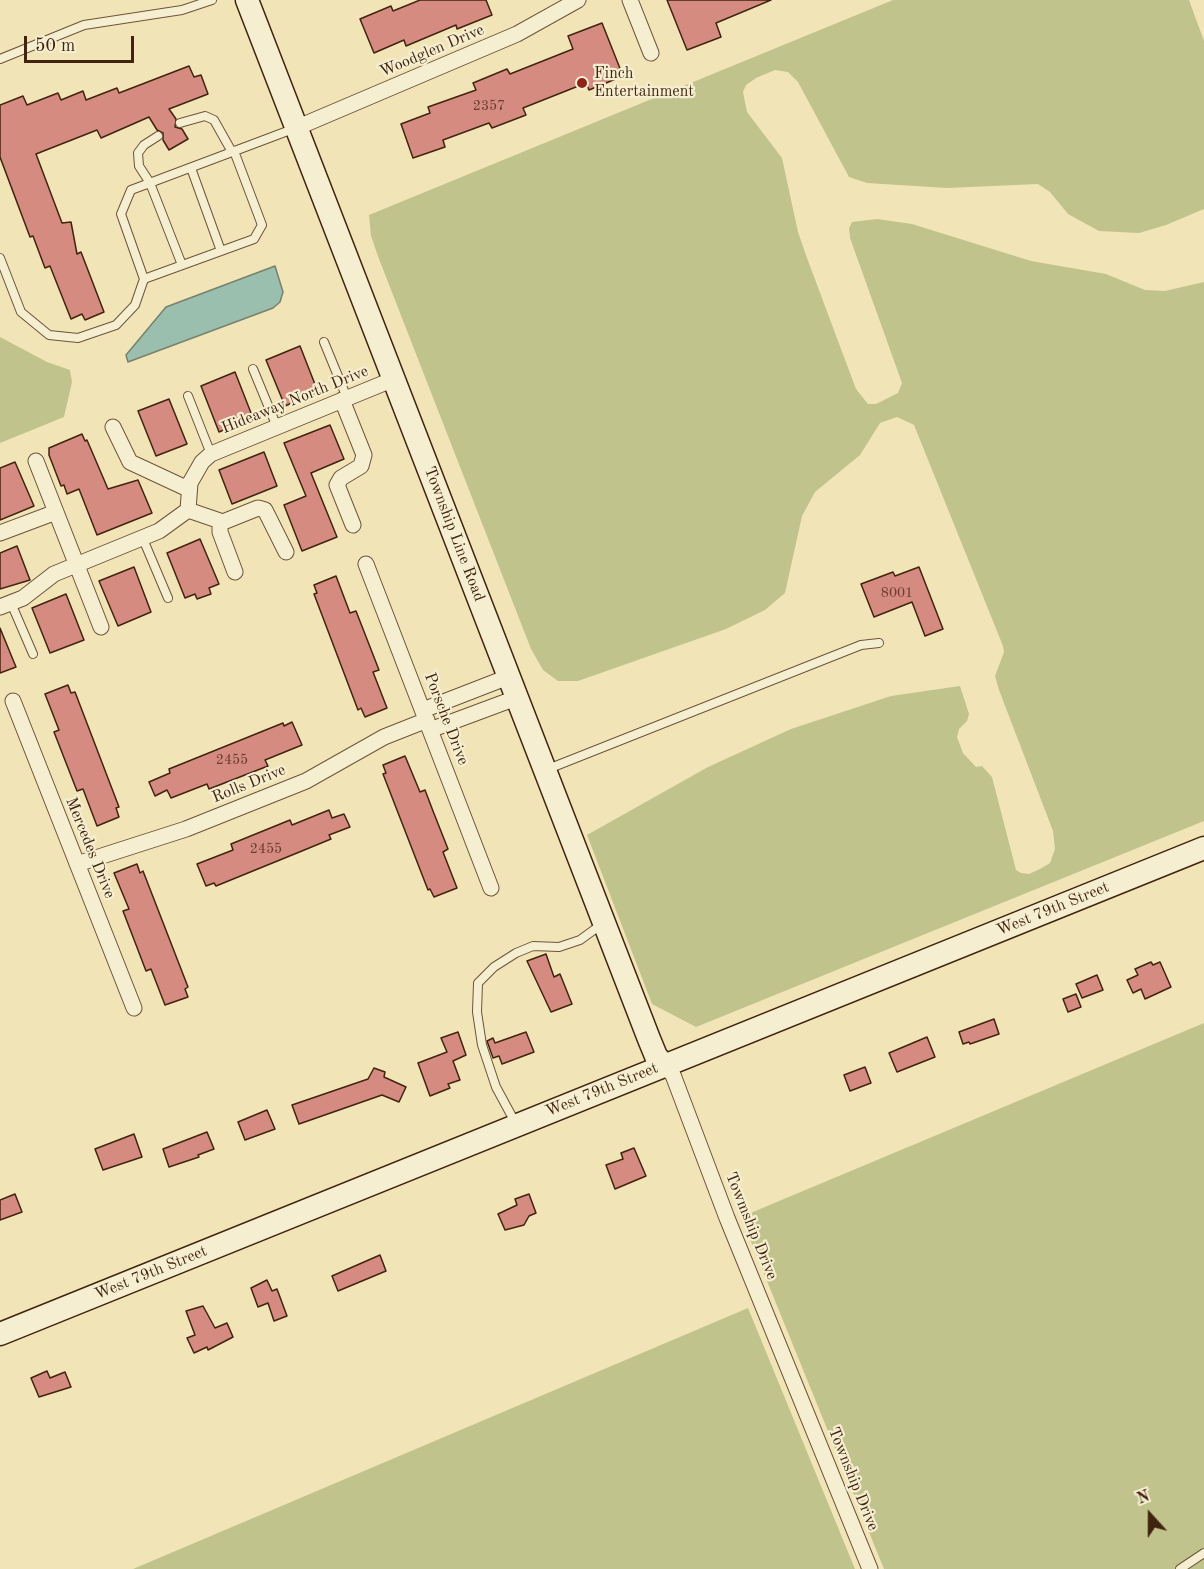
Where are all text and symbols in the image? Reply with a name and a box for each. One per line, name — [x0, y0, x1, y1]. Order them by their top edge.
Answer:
street label: Woodglen Drive — [377, 20, 487, 82]
scale bar — [27, 24, 136, 62]
text: 50 m — [35, 37, 75, 55]
place label: Finch Entertainment — [594, 64, 694, 102]
marker: Finch Entertainment — [575, 76, 589, 90]
house number: 2357 — [473, 98, 505, 114]
street label: Hideaway North Drive — [219, 362, 371, 438]
street label: Township Line Road — [419, 464, 489, 604]
house number: 8001 — [881, 585, 913, 601]
street label: Porsche Drive — [420, 670, 472, 768]
house number: 2455 — [216, 752, 248, 768]
street label: Rolls Drive — [209, 761, 289, 807]
street label: Mercedes Drive — [61, 795, 119, 901]
house number: 2455 — [250, 841, 282, 857]
street label: West 79th Street — [994, 878, 1112, 940]
street label: West 79th Street — [543, 1059, 661, 1121]
street label: Towmship Drive — [721, 1169, 781, 1283]
street label: West 79th Street — [92, 1242, 210, 1304]
street label: Township Drive — [823, 1424, 883, 1534]
north arrow — [1120, 1485, 1180, 1545]
text: N — [1135, 1489, 1152, 1508]

